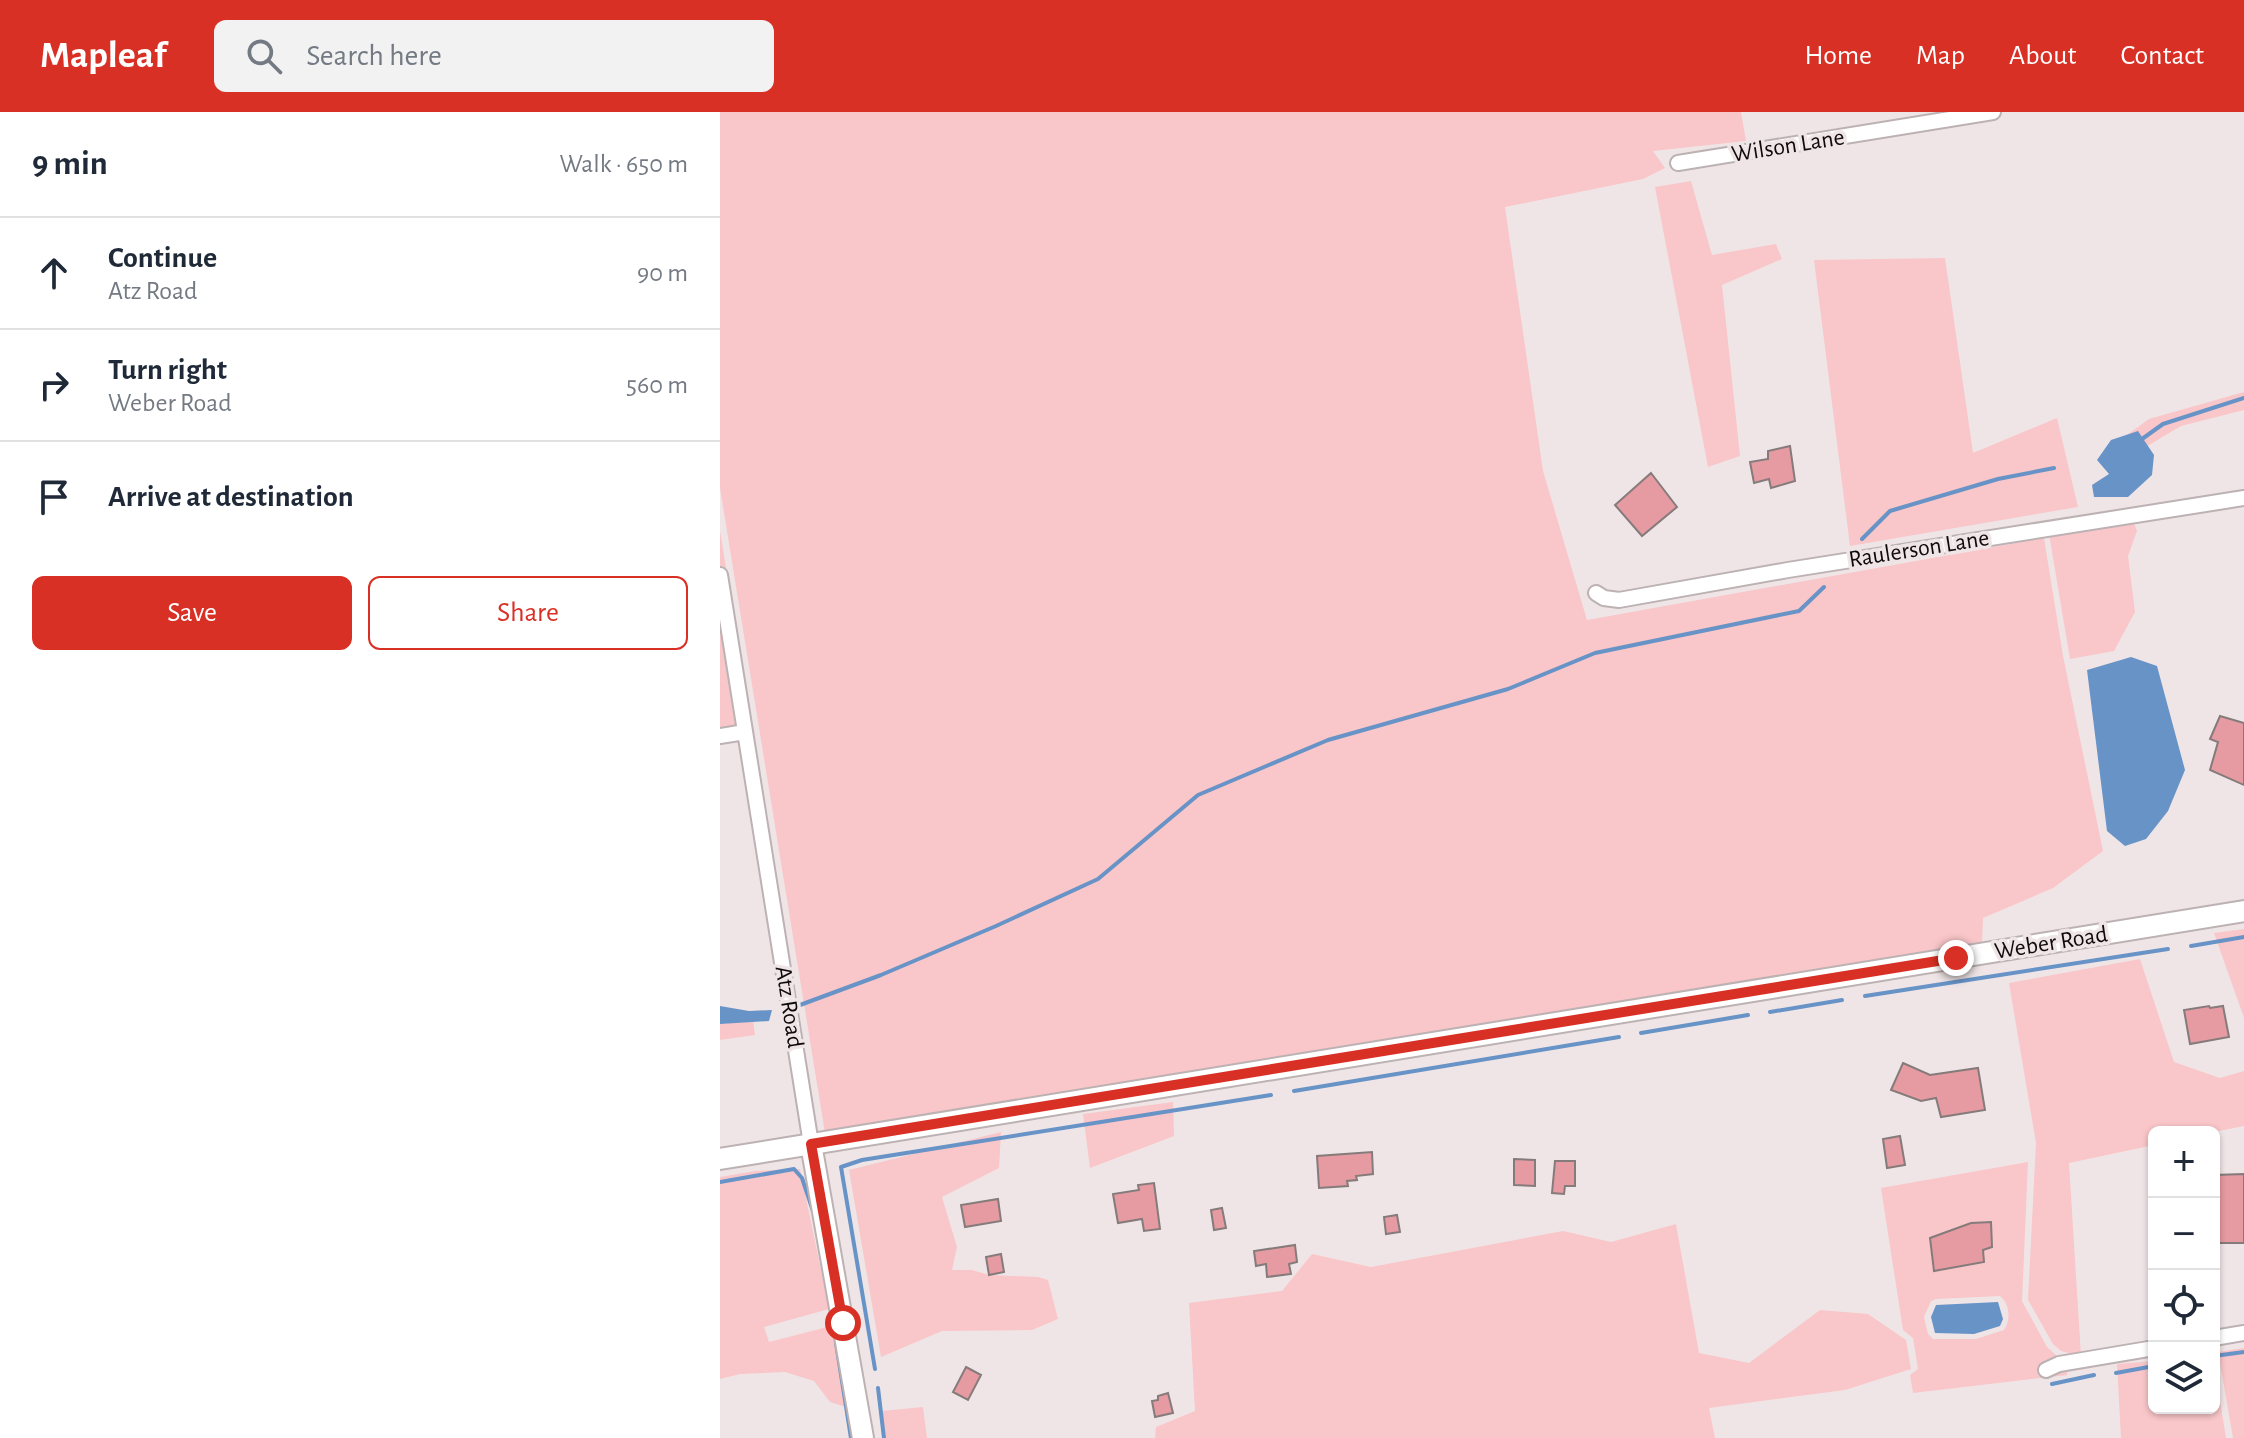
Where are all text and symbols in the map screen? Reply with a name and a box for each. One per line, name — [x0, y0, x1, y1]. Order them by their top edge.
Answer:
search box — [214, 20, 774, 92]
icon: search — [242, 34, 286, 78]
text: Mapleaf — [40, 37, 166, 75]
text: Search here — [306, 41, 442, 71]
text: Home — [1805, 42, 1872, 70]
text: Map — [1916, 42, 1965, 70]
text: About — [2009, 42, 2077, 70]
text: Contact — [2121, 42, 2204, 70]
street label: Wilson Lane — [1730, 125, 1846, 167]
text: 9 min — [32, 147, 108, 181]
text: Walk · 650 m — [559, 151, 688, 177]
text: Continue — [108, 243, 217, 273]
icon: ahead — [32, 251, 76, 295]
text: 90 m — [637, 260, 688, 286]
text: Atz Road — [108, 278, 198, 304]
text: Turn right — [108, 355, 227, 385]
icon: right — [32, 363, 76, 407]
text: 560 m — [626, 372, 688, 398]
text: Weber Road — [108, 390, 232, 416]
icon: arrive — [32, 475, 76, 519]
text: Arrive at destination — [108, 482, 354, 512]
street label: Raulerson Lane — [1847, 526, 1991, 572]
button: Save — [32, 576, 352, 650]
button: Share — [368, 576, 688, 650]
street label: Weber Road — [1993, 922, 2109, 964]
route end — [1938, 940, 1974, 976]
street label: Atz Road — [771, 964, 807, 1050]
map controls — [2148, 1126, 2220, 1414]
button: + — [2148, 1126, 2220, 1198]
button: − — [2148, 1198, 2220, 1270]
button: locate — [2148, 1270, 2220, 1342]
route start — [825, 1305, 861, 1341]
button: layers — [2148, 1342, 2220, 1414]

